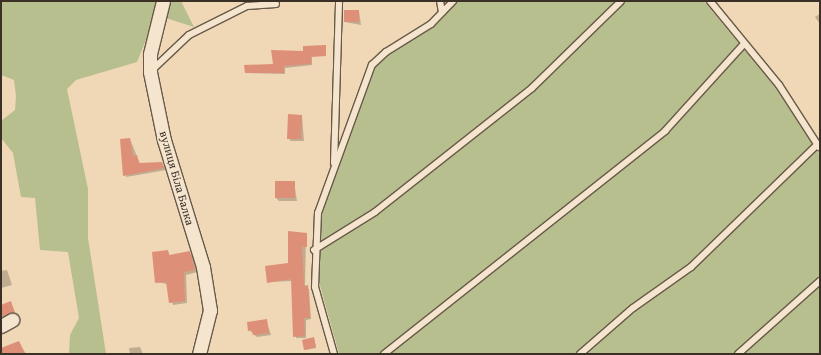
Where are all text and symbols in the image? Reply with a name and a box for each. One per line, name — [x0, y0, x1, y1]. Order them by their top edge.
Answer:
street label: вулиця Біла Балка — [157, 129, 197, 227]

